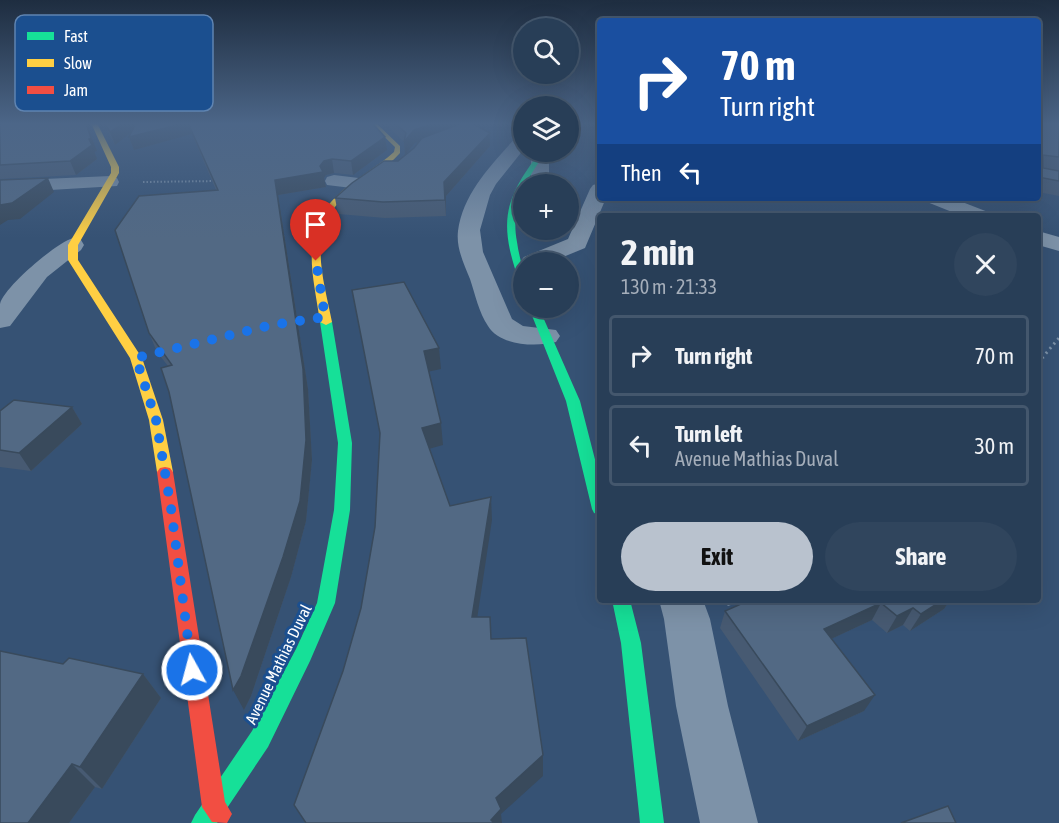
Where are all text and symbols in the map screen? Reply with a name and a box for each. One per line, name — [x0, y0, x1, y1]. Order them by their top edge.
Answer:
legend — [15, 15, 213, 111]
map controls — [513, 18, 579, 318]
button: search — [513, 18, 579, 84]
text: Fast — [64, 27, 88, 45]
text: 70 m — [720, 41, 795, 89]
icon: right — [621, 42, 699, 120]
text: Slow — [64, 54, 92, 72]
text: Jam — [64, 81, 88, 99]
text: Turn right — [720, 91, 815, 122]
button: layers — [513, 96, 579, 162]
icon: left — [674, 156, 707, 189]
text: Then — [621, 160, 662, 186]
button: + — [513, 174, 579, 240]
pin — [290, 199, 341, 261]
icon: arrive — [299, 208, 332, 241]
text: 2 min — [621, 231, 695, 273]
button: close — [954, 233, 1017, 296]
button: − — [513, 252, 579, 318]
text: 130 m · 21:33 — [621, 275, 717, 298]
icon: right — [624, 339, 657, 372]
text: Turn right — [675, 343, 752, 369]
text: 70 m — [974, 343, 1014, 369]
text: Turn left — [675, 421, 742, 447]
icon: left — [624, 429, 657, 462]
text: 30 m — [974, 433, 1014, 459]
text: Avenue Mathias Duval — [675, 447, 838, 470]
button: Exit — [621, 522, 813, 591]
button: Share — [825, 522, 1017, 591]
street label: Avenue Mathias Duval — [241, 601, 315, 727]
position arrow — [160, 638, 224, 702]

